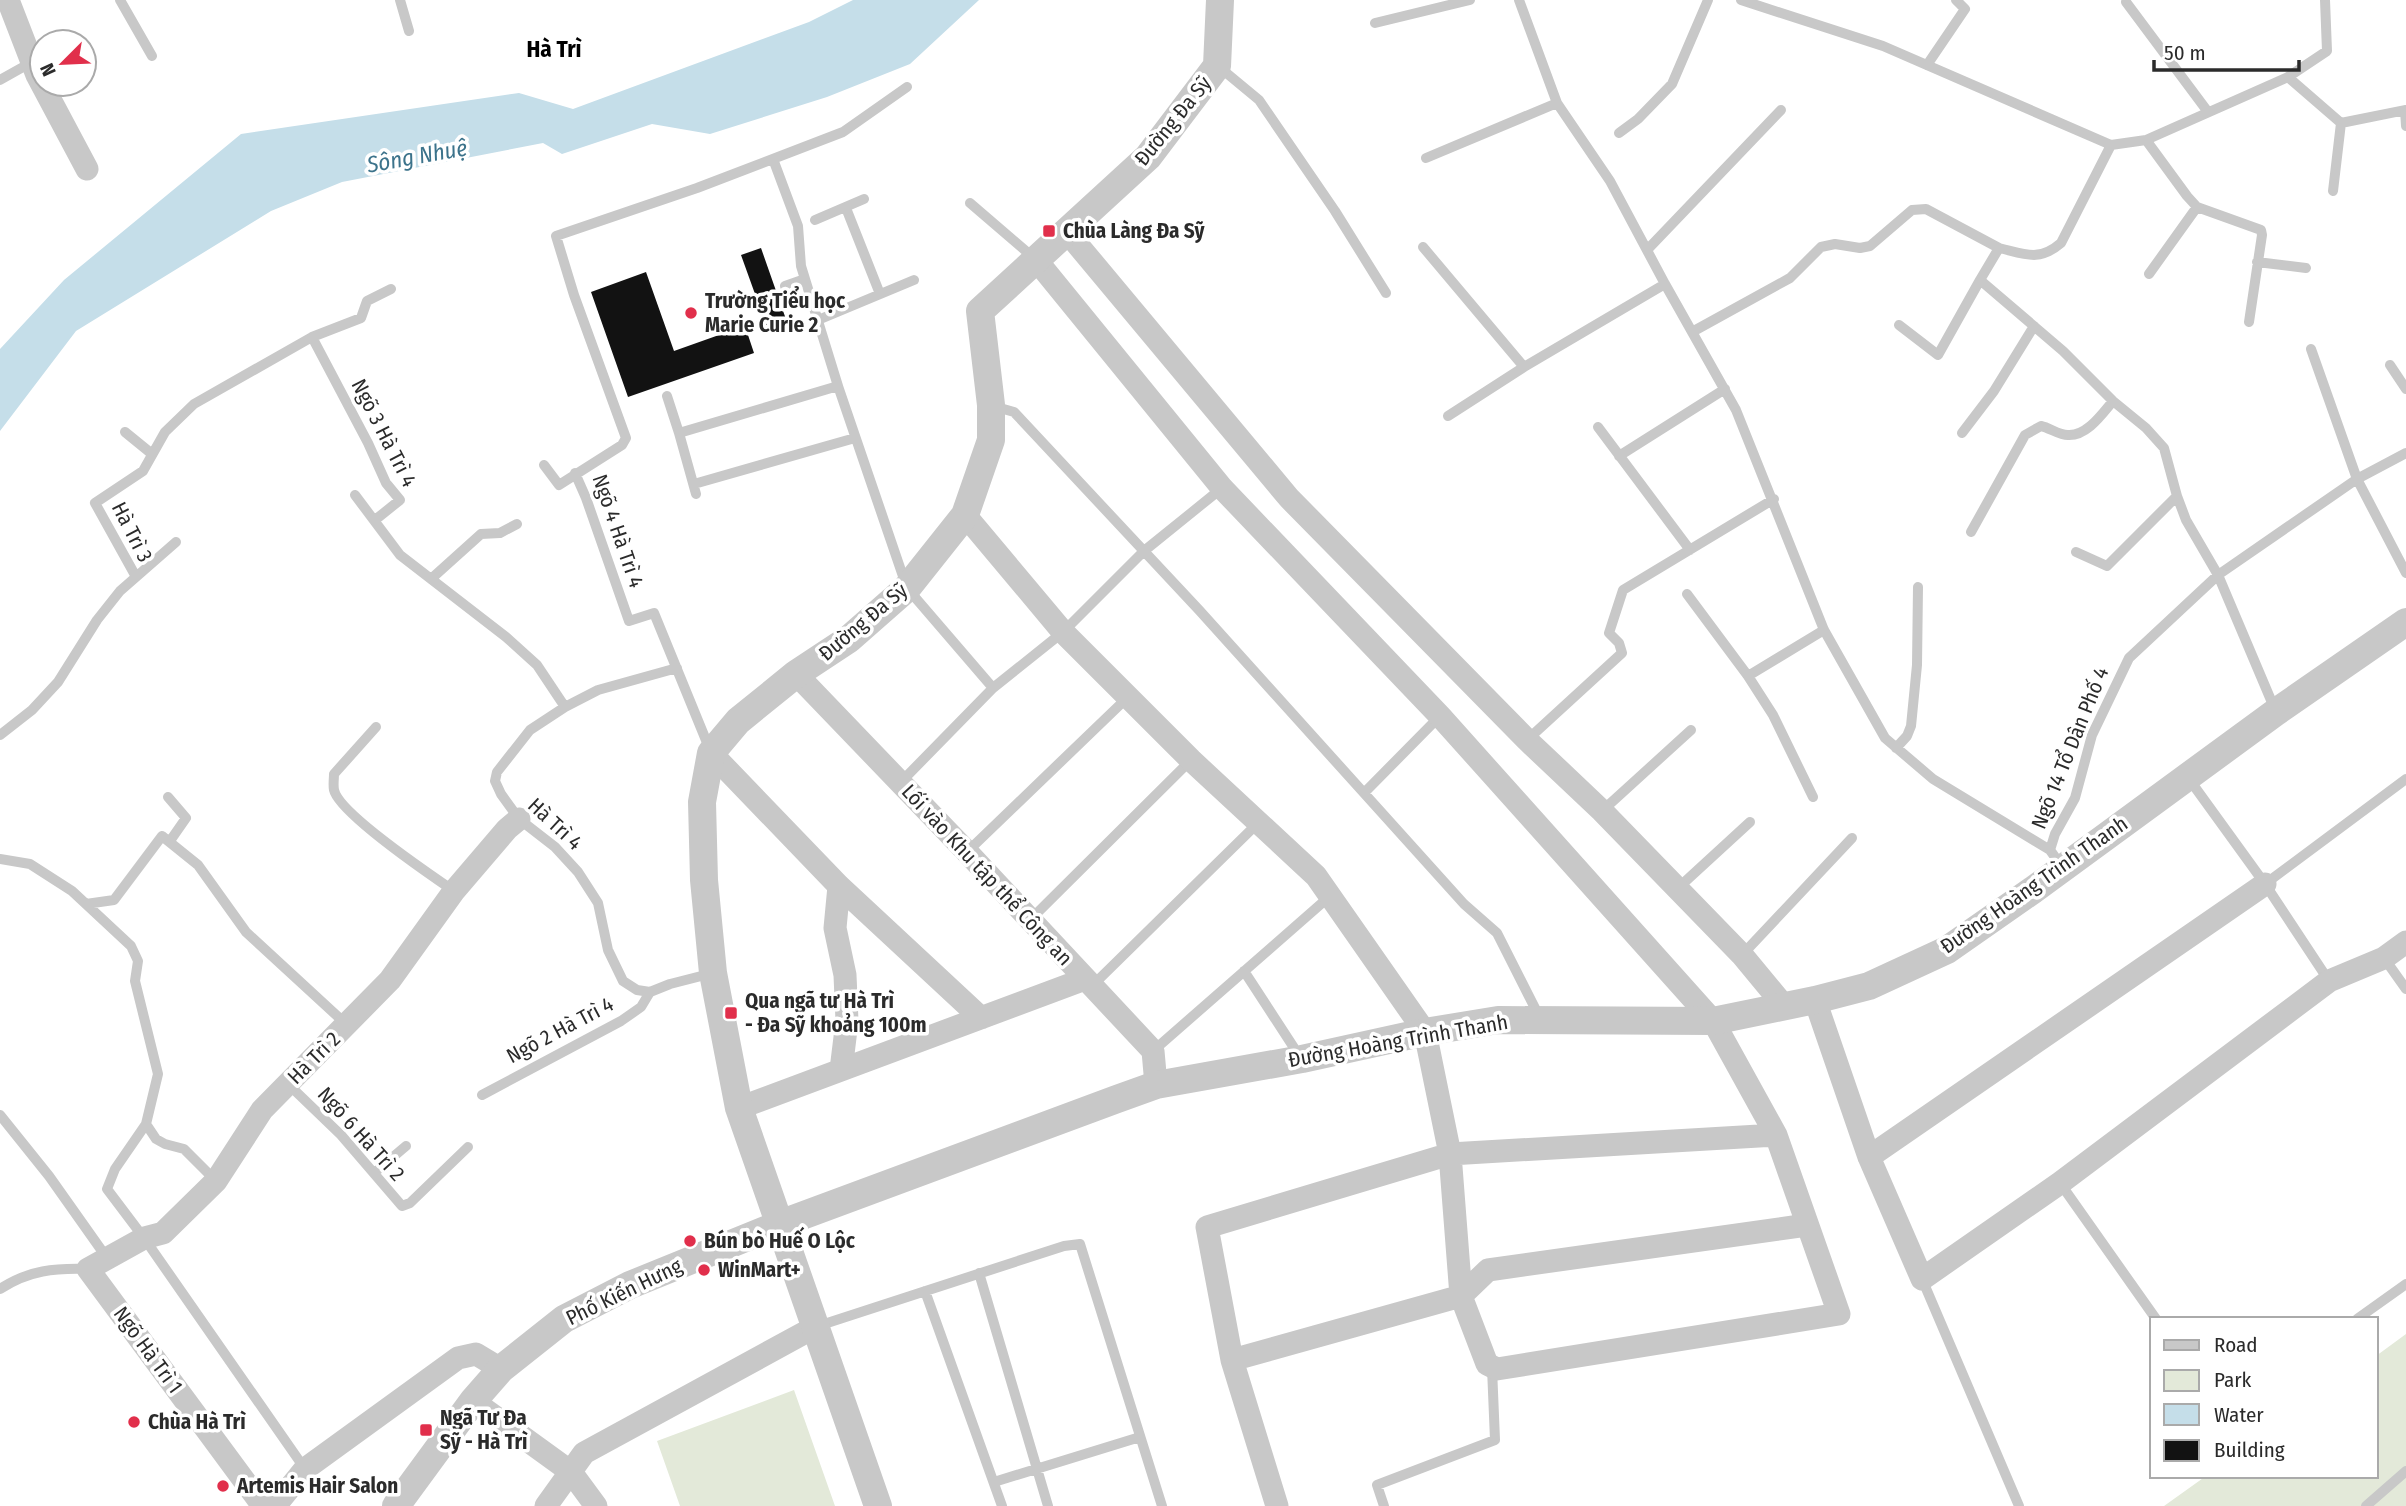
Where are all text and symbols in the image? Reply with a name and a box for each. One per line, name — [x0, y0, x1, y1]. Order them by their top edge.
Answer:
north arrow — [28, 28, 98, 98]
scale bar — [2154, 28, 2299, 72]
district label: Hà Trì — [526, 35, 583, 63]
text: 50 m — [2164, 40, 2206, 66]
text: N — [35, 60, 61, 80]
street label: Đường Đa Sỹ — [1129, 70, 1217, 171]
water label: Sông Nhuệ — [364, 133, 469, 179]
place label: Chùa Làng Đa Sỹ — [1063, 218, 1206, 244]
marker: Chùa Làng Đa Sỹ — [1041, 223, 1057, 239]
place label: Trường Tiểu học Marie Curie 2 — [705, 286, 846, 338]
marker: Trường Tiểu học Marie Curie 2 — [683, 305, 699, 321]
street label: Ngõ 3 Hà Trì 4 — [346, 375, 422, 491]
street label: Ngõ 4 Hà Trì 4 — [586, 471, 650, 591]
street label: Hà Trì 3 — [106, 498, 158, 566]
street label: Đường Đa Sỹ — [813, 577, 913, 667]
street label: Ngõ 14 Tổ Dân Phố 4 — [2026, 663, 2114, 833]
street label: Lối vào Khu tập thể Công an — [896, 779, 1078, 971]
street label: Hà Trì 4 — [522, 792, 588, 856]
street label: Đường Hoàng Trình Thanh — [1935, 811, 2133, 959]
place label: Qua ngã tư Hà Trì - Đa Sỹ khoảng 100m — [745, 988, 927, 1038]
street label: Ngõ 2 Hà Trì 4 — [502, 991, 618, 1069]
marker: Qua ngã tư Hà Trì - Đa Sỹ khoảng 100m — [723, 1005, 739, 1021]
street label: Đường Hoàng Trình Thanh — [1286, 1009, 1510, 1073]
street label: Hà Trì 2 — [282, 1026, 346, 1090]
street label: Ngõ 6 Hà Trì 2 — [312, 1082, 410, 1186]
place label: Bún bò Huế O Lộc — [704, 1226, 856, 1254]
marker: Bún bò Huế O Lộc — [682, 1233, 698, 1249]
street label: Phố Kiến Hưng — [562, 1253, 686, 1331]
place label: WinMart+ — [718, 1257, 801, 1283]
marker: WinMart+ — [696, 1262, 712, 1278]
street label: Ngõ Hà Trì 1 — [108, 1301, 188, 1399]
legend — [2150, 1317, 2378, 1478]
text: Road — [2214, 1332, 2258, 1358]
text: Park — [2214, 1367, 2252, 1393]
text: Water — [2214, 1402, 2264, 1428]
place label: Ngã Tư Đa Sỹ - Hà Trì — [440, 1405, 528, 1455]
place label: Chùa Hà Trì — [148, 1409, 246, 1435]
marker: Chùa Hà Trì — [126, 1414, 142, 1430]
marker: Ngã Tư Đa Sỹ - Hà Trì — [418, 1422, 434, 1438]
text: Building — [2214, 1437, 2285, 1463]
place label: Artemis Hair Salon — [236, 1473, 398, 1499]
marker: Artemis Hair Salon — [215, 1478, 231, 1494]

